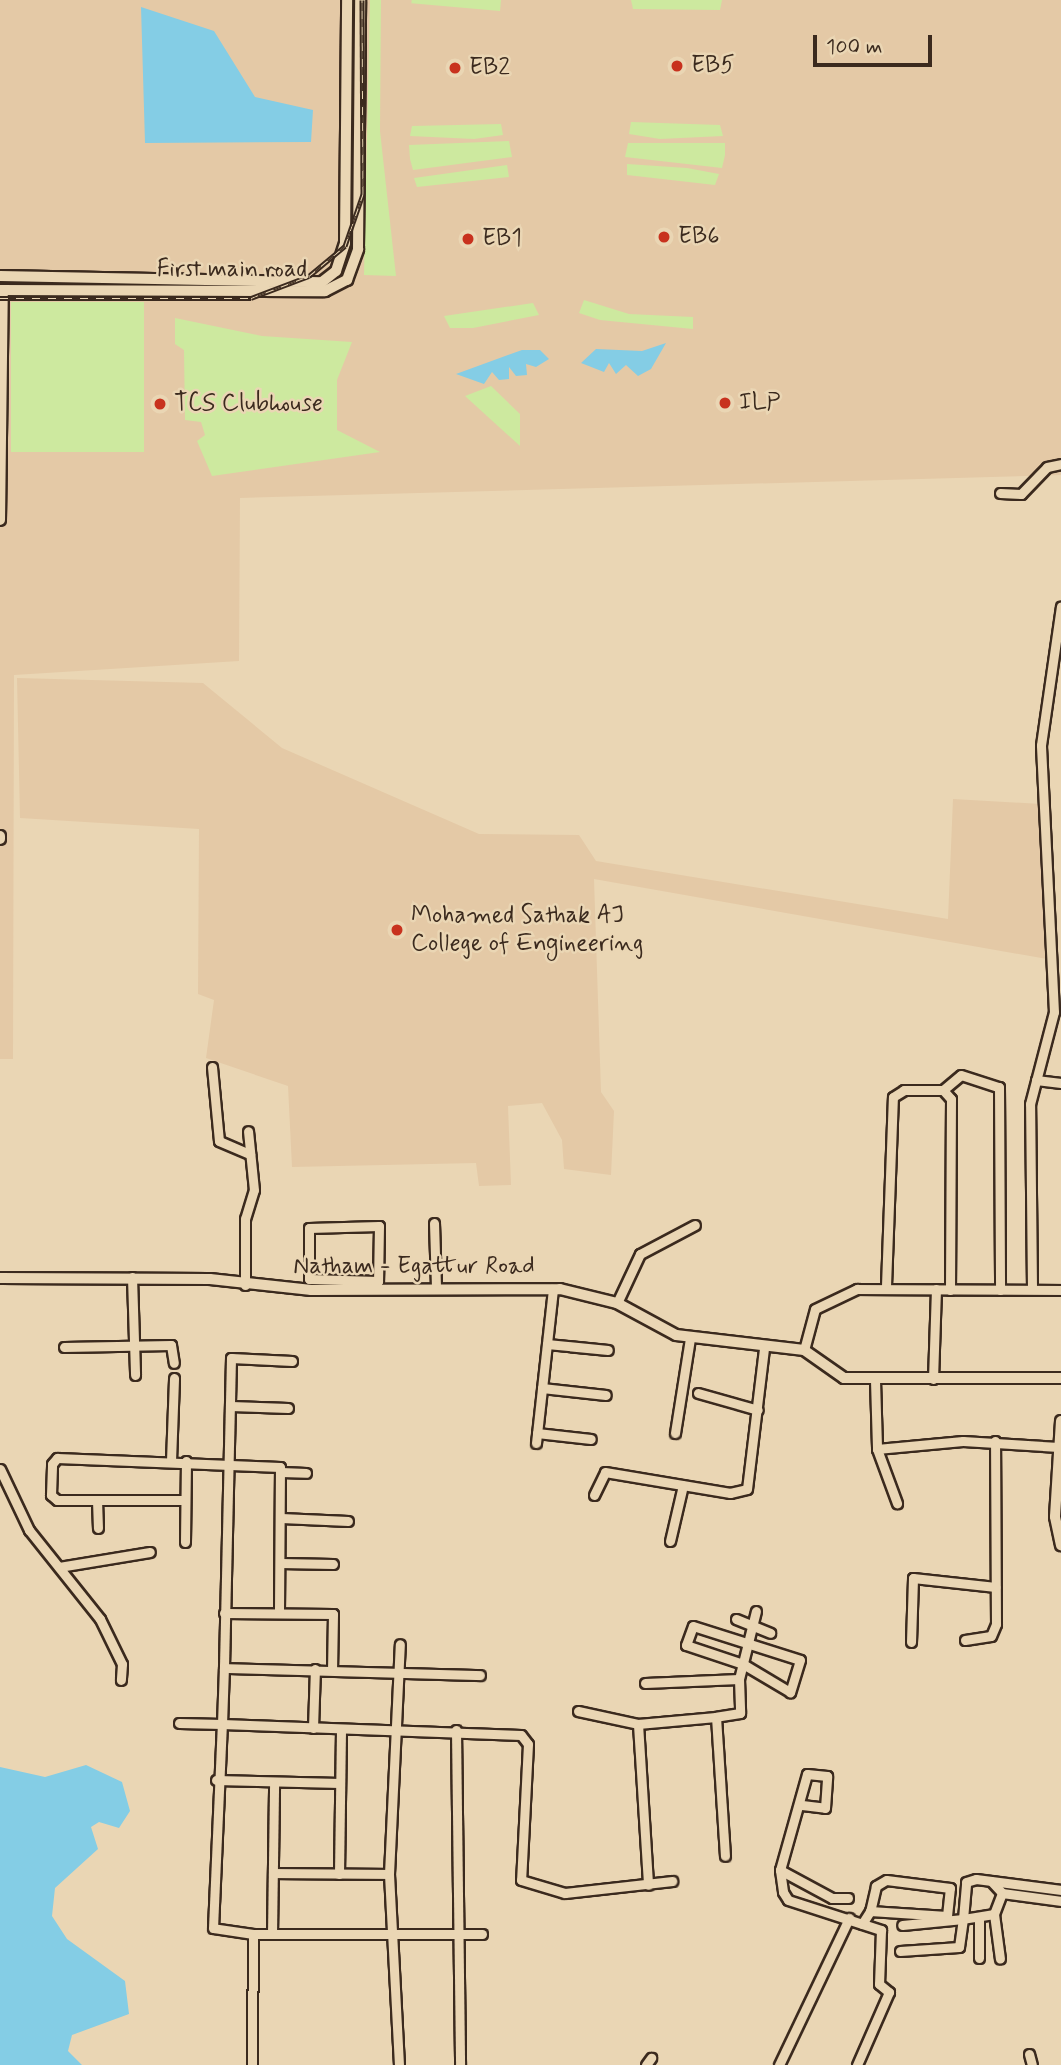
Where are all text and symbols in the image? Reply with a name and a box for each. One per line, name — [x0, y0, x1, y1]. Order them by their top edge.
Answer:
scale bar — [816, 21, 935, 65]
text: 100 m — [826, 33, 882, 61]
place label: EB5 — [691, 52, 735, 80]
place label: EB2 — [469, 54, 510, 82]
marker: EB5 — [669, 58, 685, 74]
marker: EB2 — [447, 60, 463, 76]
place label: EB6 — [678, 223, 719, 251]
place label: EB1 — [482, 225, 522, 253]
marker: EB6 — [656, 229, 672, 245]
marker: EB1 — [460, 231, 476, 247]
street label: First main road — [157, 256, 307, 284]
place label: ILP — [739, 389, 780, 417]
place label: TCS Clubhouse — [174, 390, 323, 418]
marker: ILP — [717, 395, 733, 411]
marker: TCS Clubhouse — [152, 396, 168, 412]
place label: Mohamed Sathak AJ College of Engineering — [411, 902, 640, 958]
marker: Mohamed Sathak AJ College of Engineering — [389, 922, 405, 938]
street label: Natham - Egattur Road — [294, 1253, 534, 1281]

